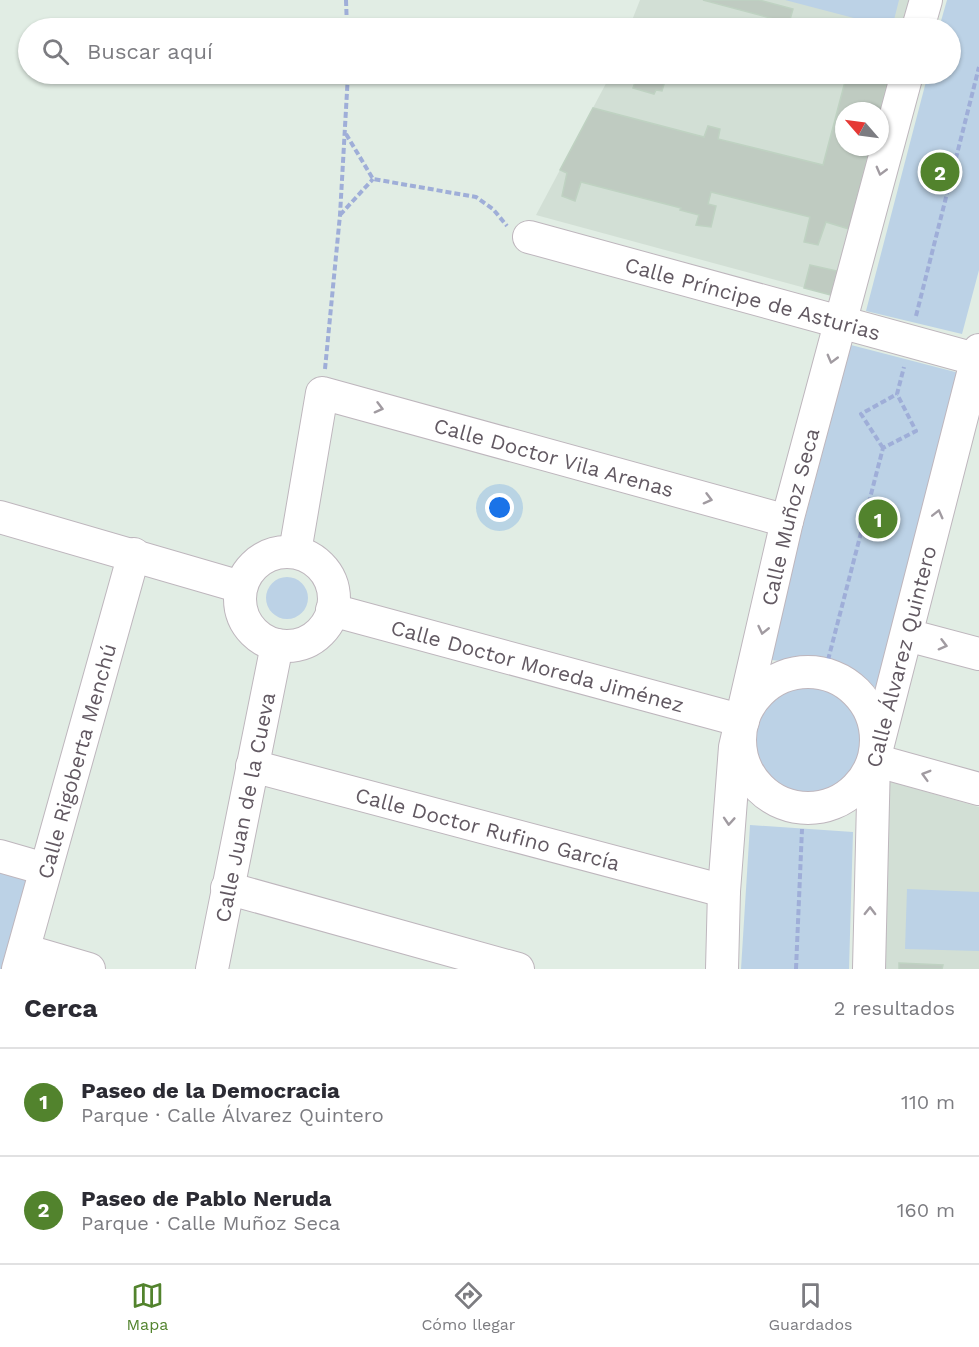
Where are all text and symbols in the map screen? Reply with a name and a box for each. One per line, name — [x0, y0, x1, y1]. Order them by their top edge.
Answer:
search box — [18, 18, 961, 84]
icon: search — [39, 35, 72, 68]
text: Buscar aquí — [87, 39, 213, 64]
north arrow — [835, 102, 889, 156]
pin: 2 — [920, 150, 960, 195]
one-way arrow — [876, 166, 889, 176]
street label: Calle Príncipe de Asturias — [622, 251, 883, 345]
one-way arrow — [826, 354, 839, 364]
one-way arrow — [373, 401, 383, 414]
street label: Calle Doctor Vila Arenas — [431, 412, 677, 502]
street label: Calle Muñoz Seca — [755, 425, 824, 608]
one-way arrow — [703, 492, 713, 505]
your location — [485, 493, 514, 522]
pin: 1 — [858, 496, 898, 542]
one-way arrow — [930, 509, 943, 519]
street label: Calle Álvarez Quintero — [860, 543, 941, 770]
street label: Calle Doctor Moreda Jiménez — [388, 614, 687, 717]
one-way arrow — [757, 624, 770, 634]
one-way arrow — [938, 637, 948, 650]
street label: Calle Rigoberta Menchú — [31, 641, 121, 881]
street label: Calle Juan de la Cueva — [209, 690, 280, 924]
one-way arrow — [921, 769, 931, 782]
street label: Calle Doctor Rufino García — [353, 781, 623, 875]
one-way arrow — [723, 816, 736, 826]
one-way arrow — [864, 906, 876, 915]
text: Cerca — [24, 993, 98, 1023]
text: 2 resultados — [834, 996, 955, 1020]
text: Paseo de la Democracia — [81, 1078, 340, 1103]
text: 1 — [39, 1090, 48, 1114]
text: 110 m — [901, 1090, 955, 1114]
text: Parque · Calle Álvarez Quintero — [81, 1103, 384, 1127]
text: Paseo de Pablo Neruda — [81, 1186, 332, 1211]
text: 2 — [38, 1198, 49, 1222]
text: 160 m — [897, 1198, 955, 1222]
text: Parque · Calle Muñoz Seca — [81, 1211, 340, 1235]
tab: Mapa — [127, 1279, 168, 1334]
tab: Cómo llegar — [421, 1279, 515, 1334]
tab: Guardados — [769, 1279, 852, 1334]

